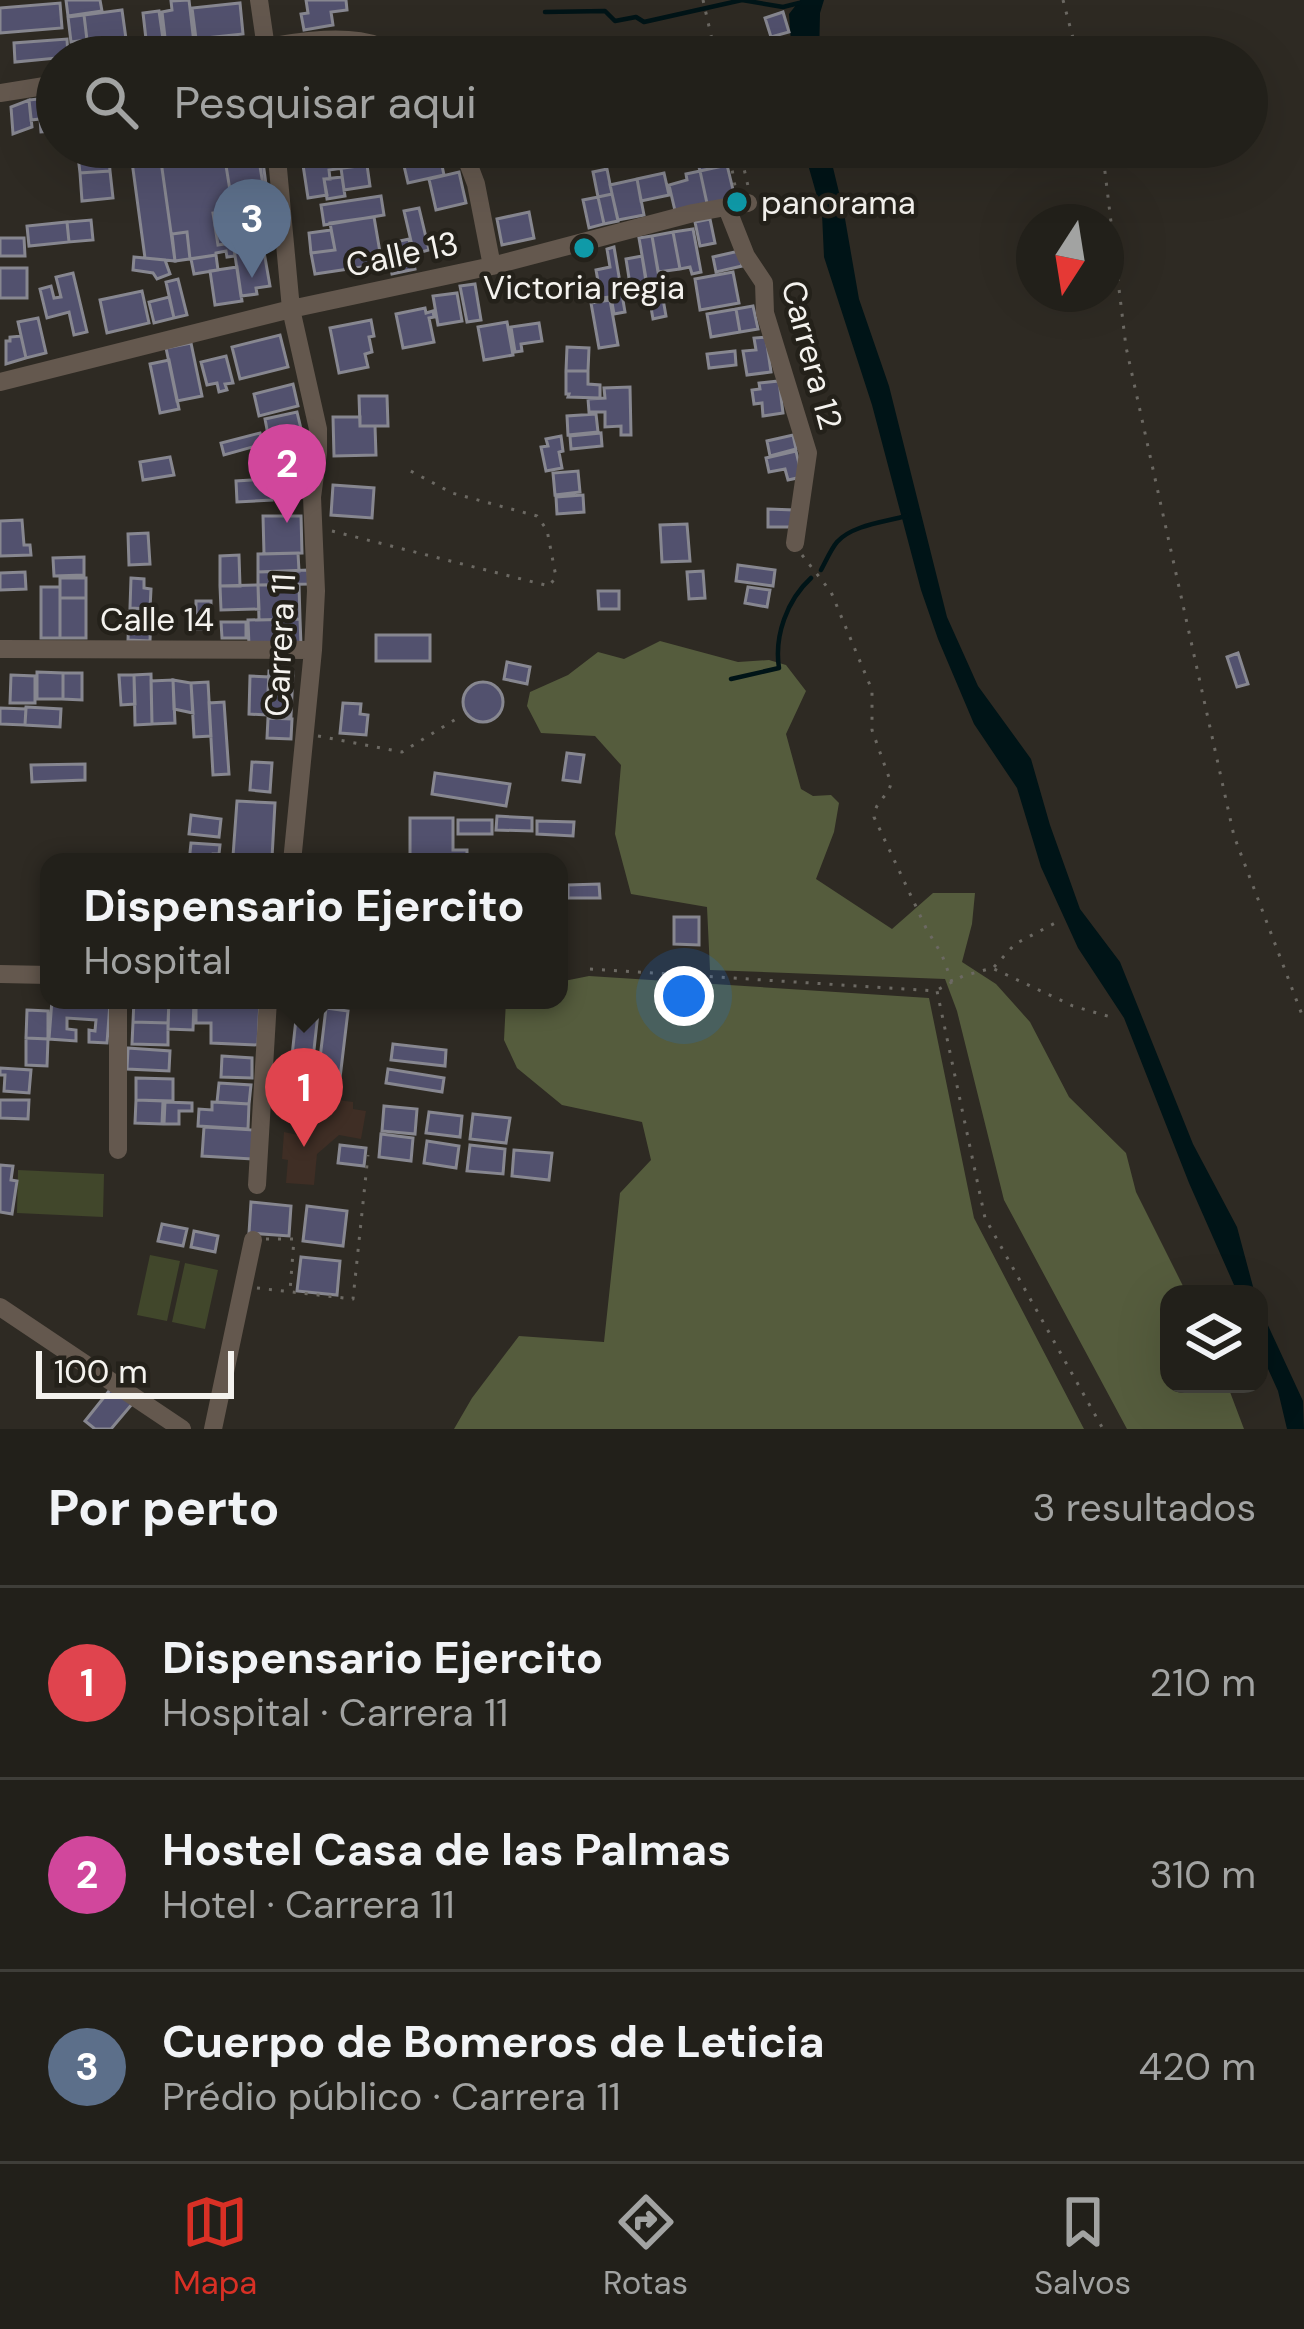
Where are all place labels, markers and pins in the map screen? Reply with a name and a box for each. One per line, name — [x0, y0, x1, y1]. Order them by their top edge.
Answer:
pin: 3 — [213, 179, 291, 278]
place label: panorama — [761, 181, 916, 224]
marker: panorama — [724, 189, 750, 215]
marker: Victoria regia — [571, 235, 597, 261]
place label: Victoria regia — [483, 266, 685, 309]
pin: 2 — [248, 424, 326, 523]
pin: 1 — [265, 1048, 343, 1147]

